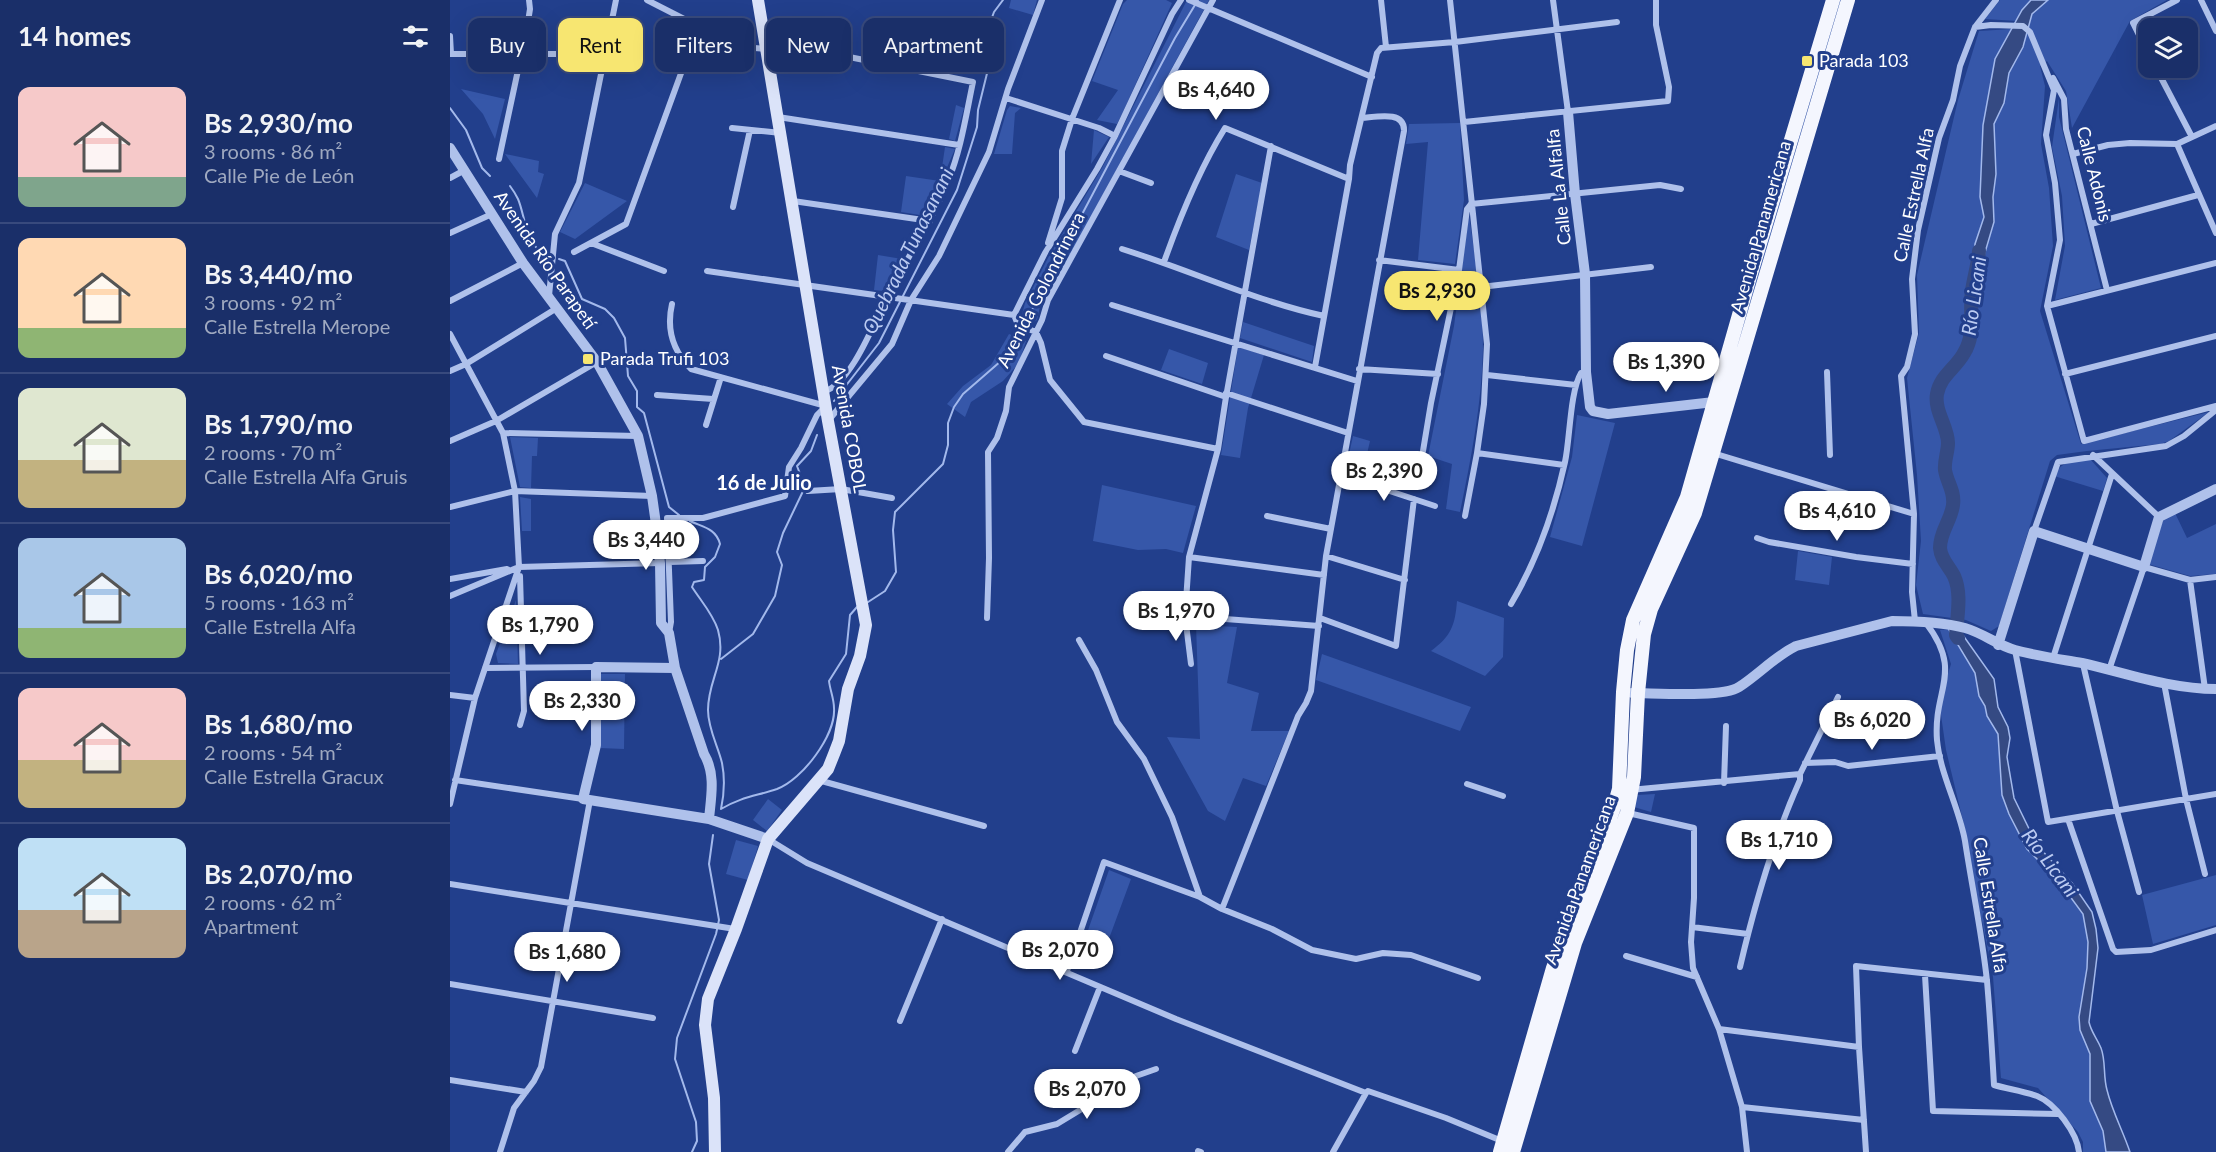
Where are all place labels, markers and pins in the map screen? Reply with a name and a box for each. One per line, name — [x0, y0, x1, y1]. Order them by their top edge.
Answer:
place label: Parada 103 — [1819, 49, 1909, 71]
marker: Parada 103 — [1800, 54, 1814, 68]
pin: Bs 4,640 — [1154, 70, 1278, 121]
pin: Bs 2,930 — [1375, 271, 1499, 322]
pin: Bs 1,390 — [1604, 342, 1728, 393]
place label: Parada Trufi 103 — [600, 347, 729, 369]
marker: Parada Trufi 103 — [581, 352, 595, 366]
pin: Bs 2,390 — [1322, 451, 1446, 502]
pin: Bs 4,610 — [1775, 491, 1899, 542]
pin: Bs 3,440 — [584, 520, 708, 571]
pin: Bs 1,970 — [1114, 591, 1238, 642]
pin: Bs 1,790 — [478, 605, 602, 656]
pin: Bs 2,330 — [520, 681, 644, 732]
pin: Bs 6,020 — [1810, 700, 1934, 751]
pin: Bs 1,710 — [1717, 820, 1841, 871]
pin: Bs 2,070 — [998, 930, 1122, 981]
pin: Bs 1,680 — [505, 932, 629, 983]
pin: Bs 2,070 — [1025, 1069, 1149, 1120]

